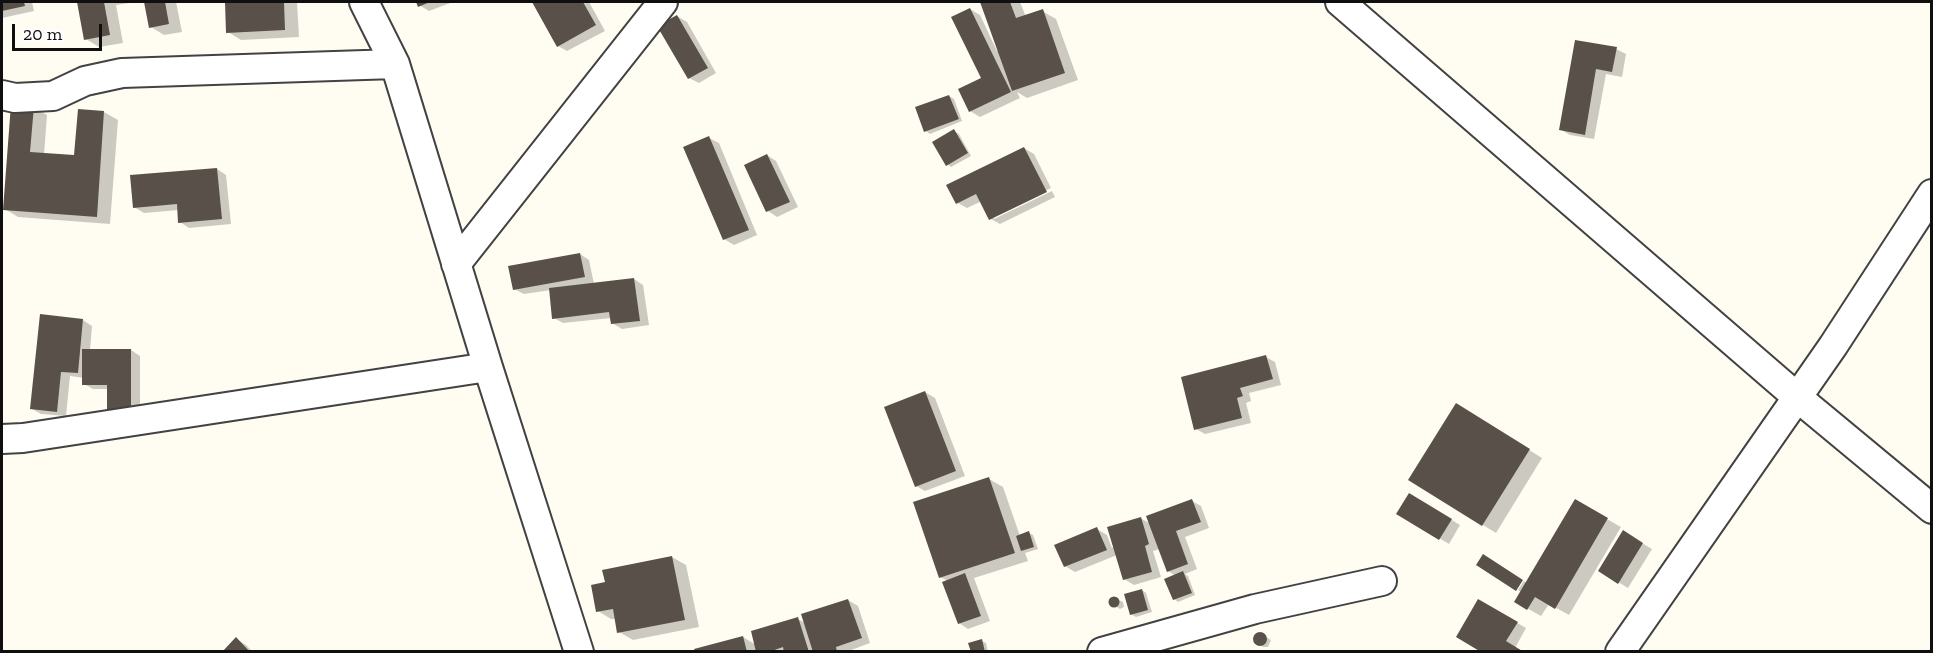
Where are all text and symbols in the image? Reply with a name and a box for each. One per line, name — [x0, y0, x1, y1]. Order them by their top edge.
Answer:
scale bar — [15, 12, 105, 50]
text: 20 m — [23, 23, 62, 45]

